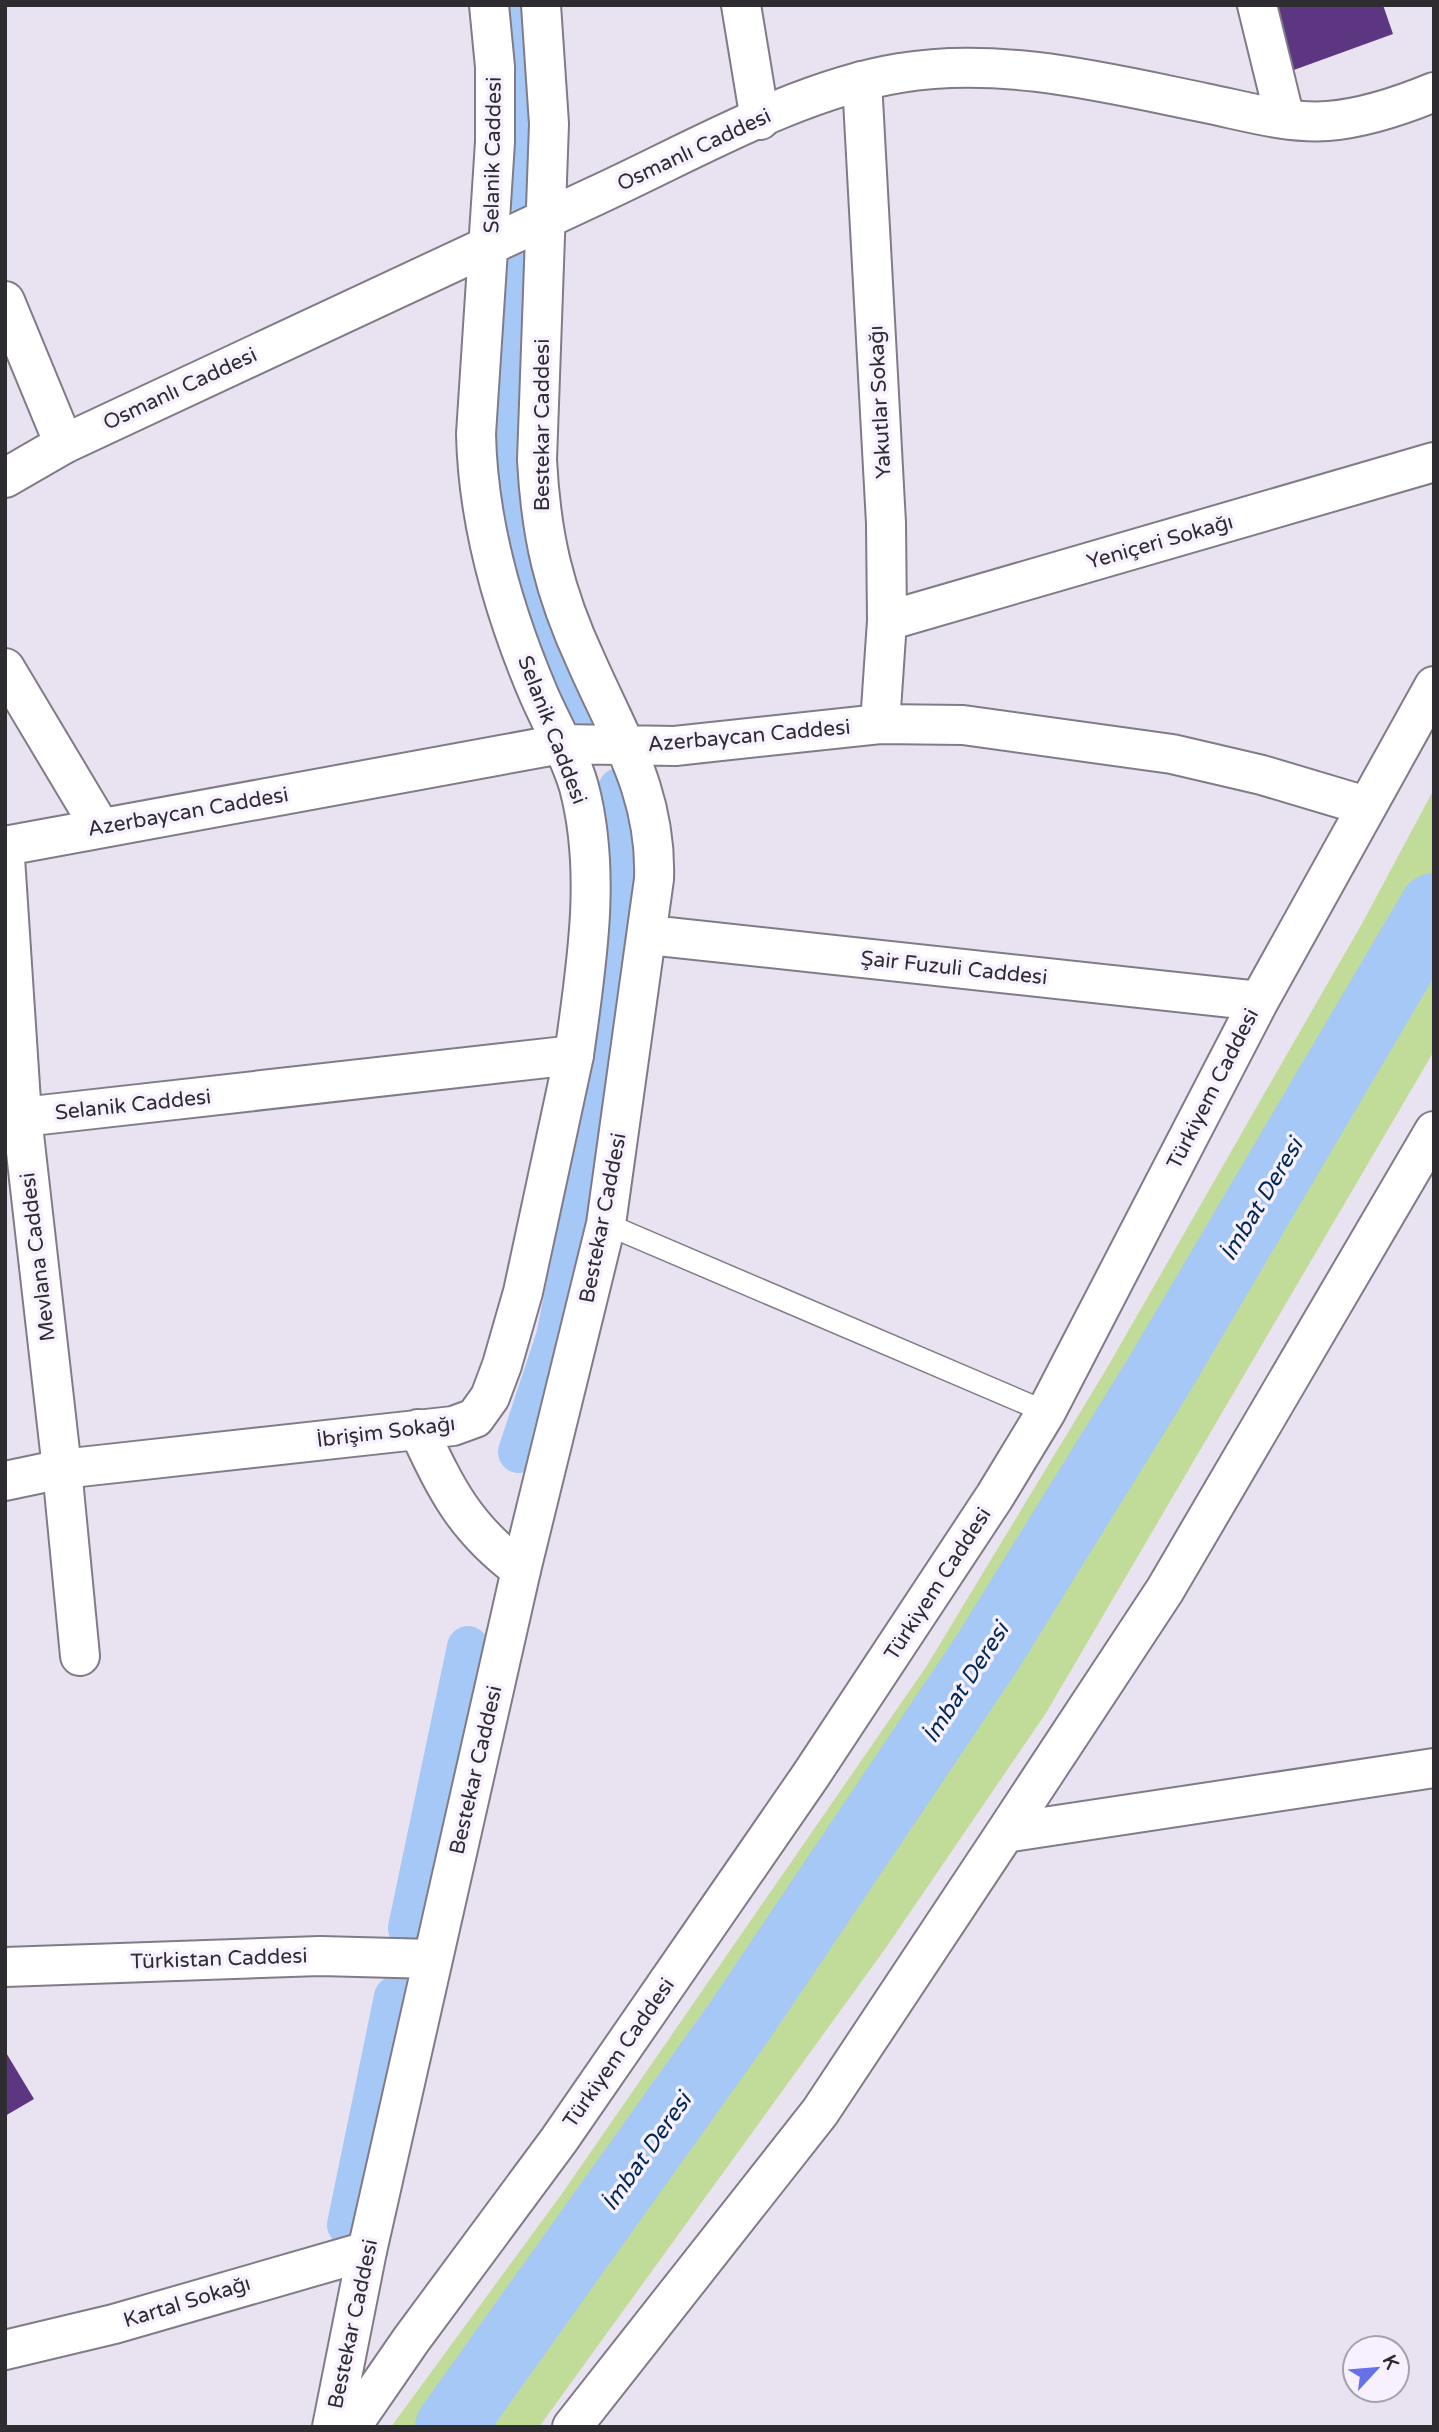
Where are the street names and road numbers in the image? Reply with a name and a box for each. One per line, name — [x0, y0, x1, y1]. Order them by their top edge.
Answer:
street label: Selanik Caddesi — [479, 76, 507, 234]
street label: Osmanlı Caddesi — [613, 103, 775, 197]
street label: Yakutlar Sokağı — [863, 325, 897, 479]
street label: Bestekar Caddesi — [530, 339, 555, 511]
street label: Osmanlı Caddesi — [99, 342, 261, 436]
street label: Yeniçeri Sokağı — [1084, 509, 1236, 575]
street label: Selanik Caddesi — [512, 652, 592, 808]
street label: Azerbaycan Caddesi — [647, 715, 851, 757]
street label: Azerbaycan Caddesi — [86, 782, 290, 842]
street label: Şair Fuzuli Caddesi — [859, 946, 1049, 990]
street label: Türkiyem Caddesi — [1162, 1005, 1264, 1173]
street label: Selanik Caddesi — [54, 1084, 212, 1126]
street label: Bestekar Caddesi — [574, 1131, 632, 1305]
street label: Mevlana Caddesi — [15, 1171, 61, 1343]
street label: İbrişim Sokağı — [315, 1411, 457, 1453]
street label: Türkiyem Caddesi — [879, 1503, 997, 1665]
street label: Bestekar Caddesi — [444, 1683, 508, 1857]
street label: Türkistan Caddesi — [130, 1943, 308, 1975]
street label: Türkiyem Caddesi — [558, 1973, 680, 2133]
street label: Bestekar Caddesi — [323, 2237, 383, 2411]
street label: Kartal Sokağı — [120, 2271, 254, 2333]

